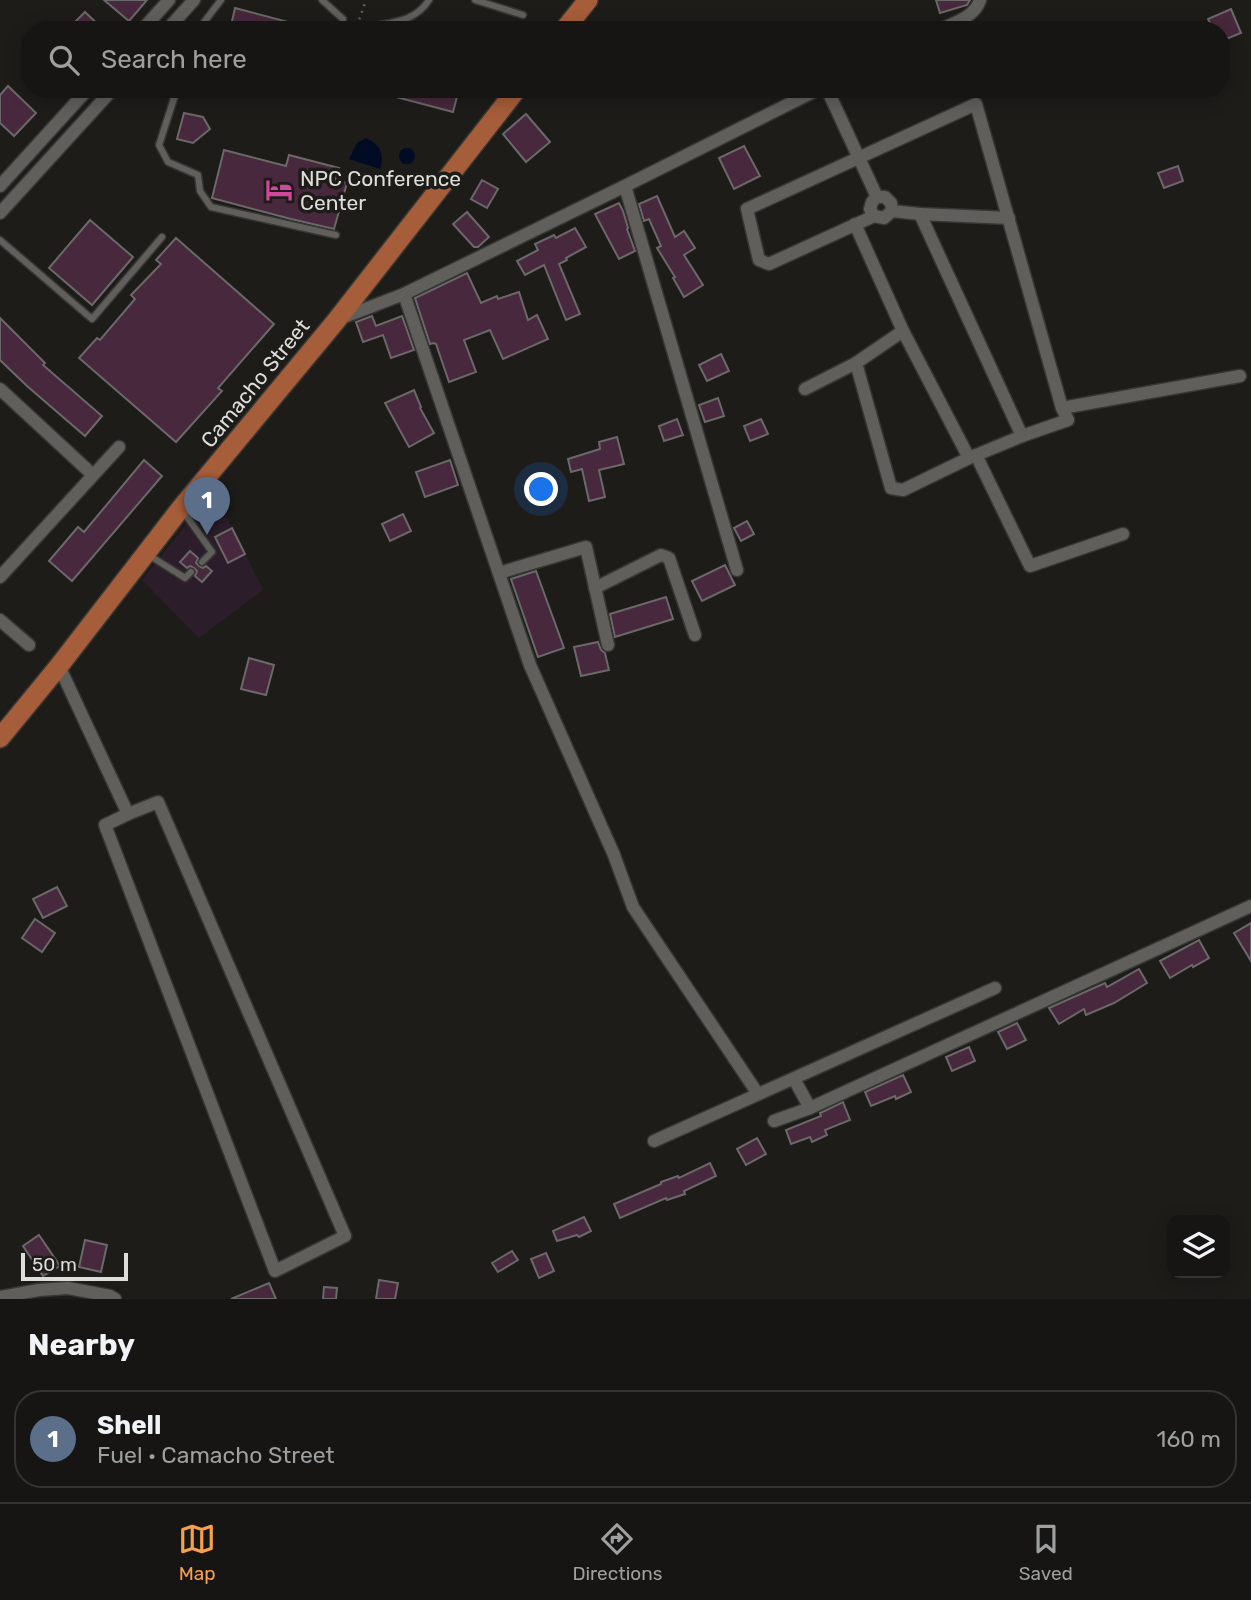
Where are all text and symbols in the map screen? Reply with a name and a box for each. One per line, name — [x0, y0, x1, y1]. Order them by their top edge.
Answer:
search box — [21, 21, 1230, 98]
icon: search — [45, 41, 83, 79]
text: Search here — [101, 44, 247, 75]
place label: NPC Conference Center — [300, 166, 461, 215]
hotel icon: NPC Conference Center — [264, 175, 294, 205]
street label: Camacho Street — [196, 314, 314, 452]
your location — [524, 472, 558, 506]
pin: 1 — [184, 477, 230, 535]
map controls — [1167, 1215, 1230, 1278]
button: layers — [1167, 1215, 1230, 1278]
scale bar — [21, 1250, 128, 1282]
text: 50 m — [32, 1253, 77, 1276]
text: Nearby — [28, 1327, 135, 1363]
text: Shell — [97, 1410, 161, 1441]
text: 1 — [47, 1425, 59, 1453]
text: 160 m — [1157, 1425, 1221, 1453]
text: Fuel · Camacho Street — [97, 1441, 335, 1469]
tab: Map — [178, 1520, 216, 1585]
tab: Directions — [572, 1520, 662, 1585]
tab: Saved — [1019, 1520, 1073, 1585]

